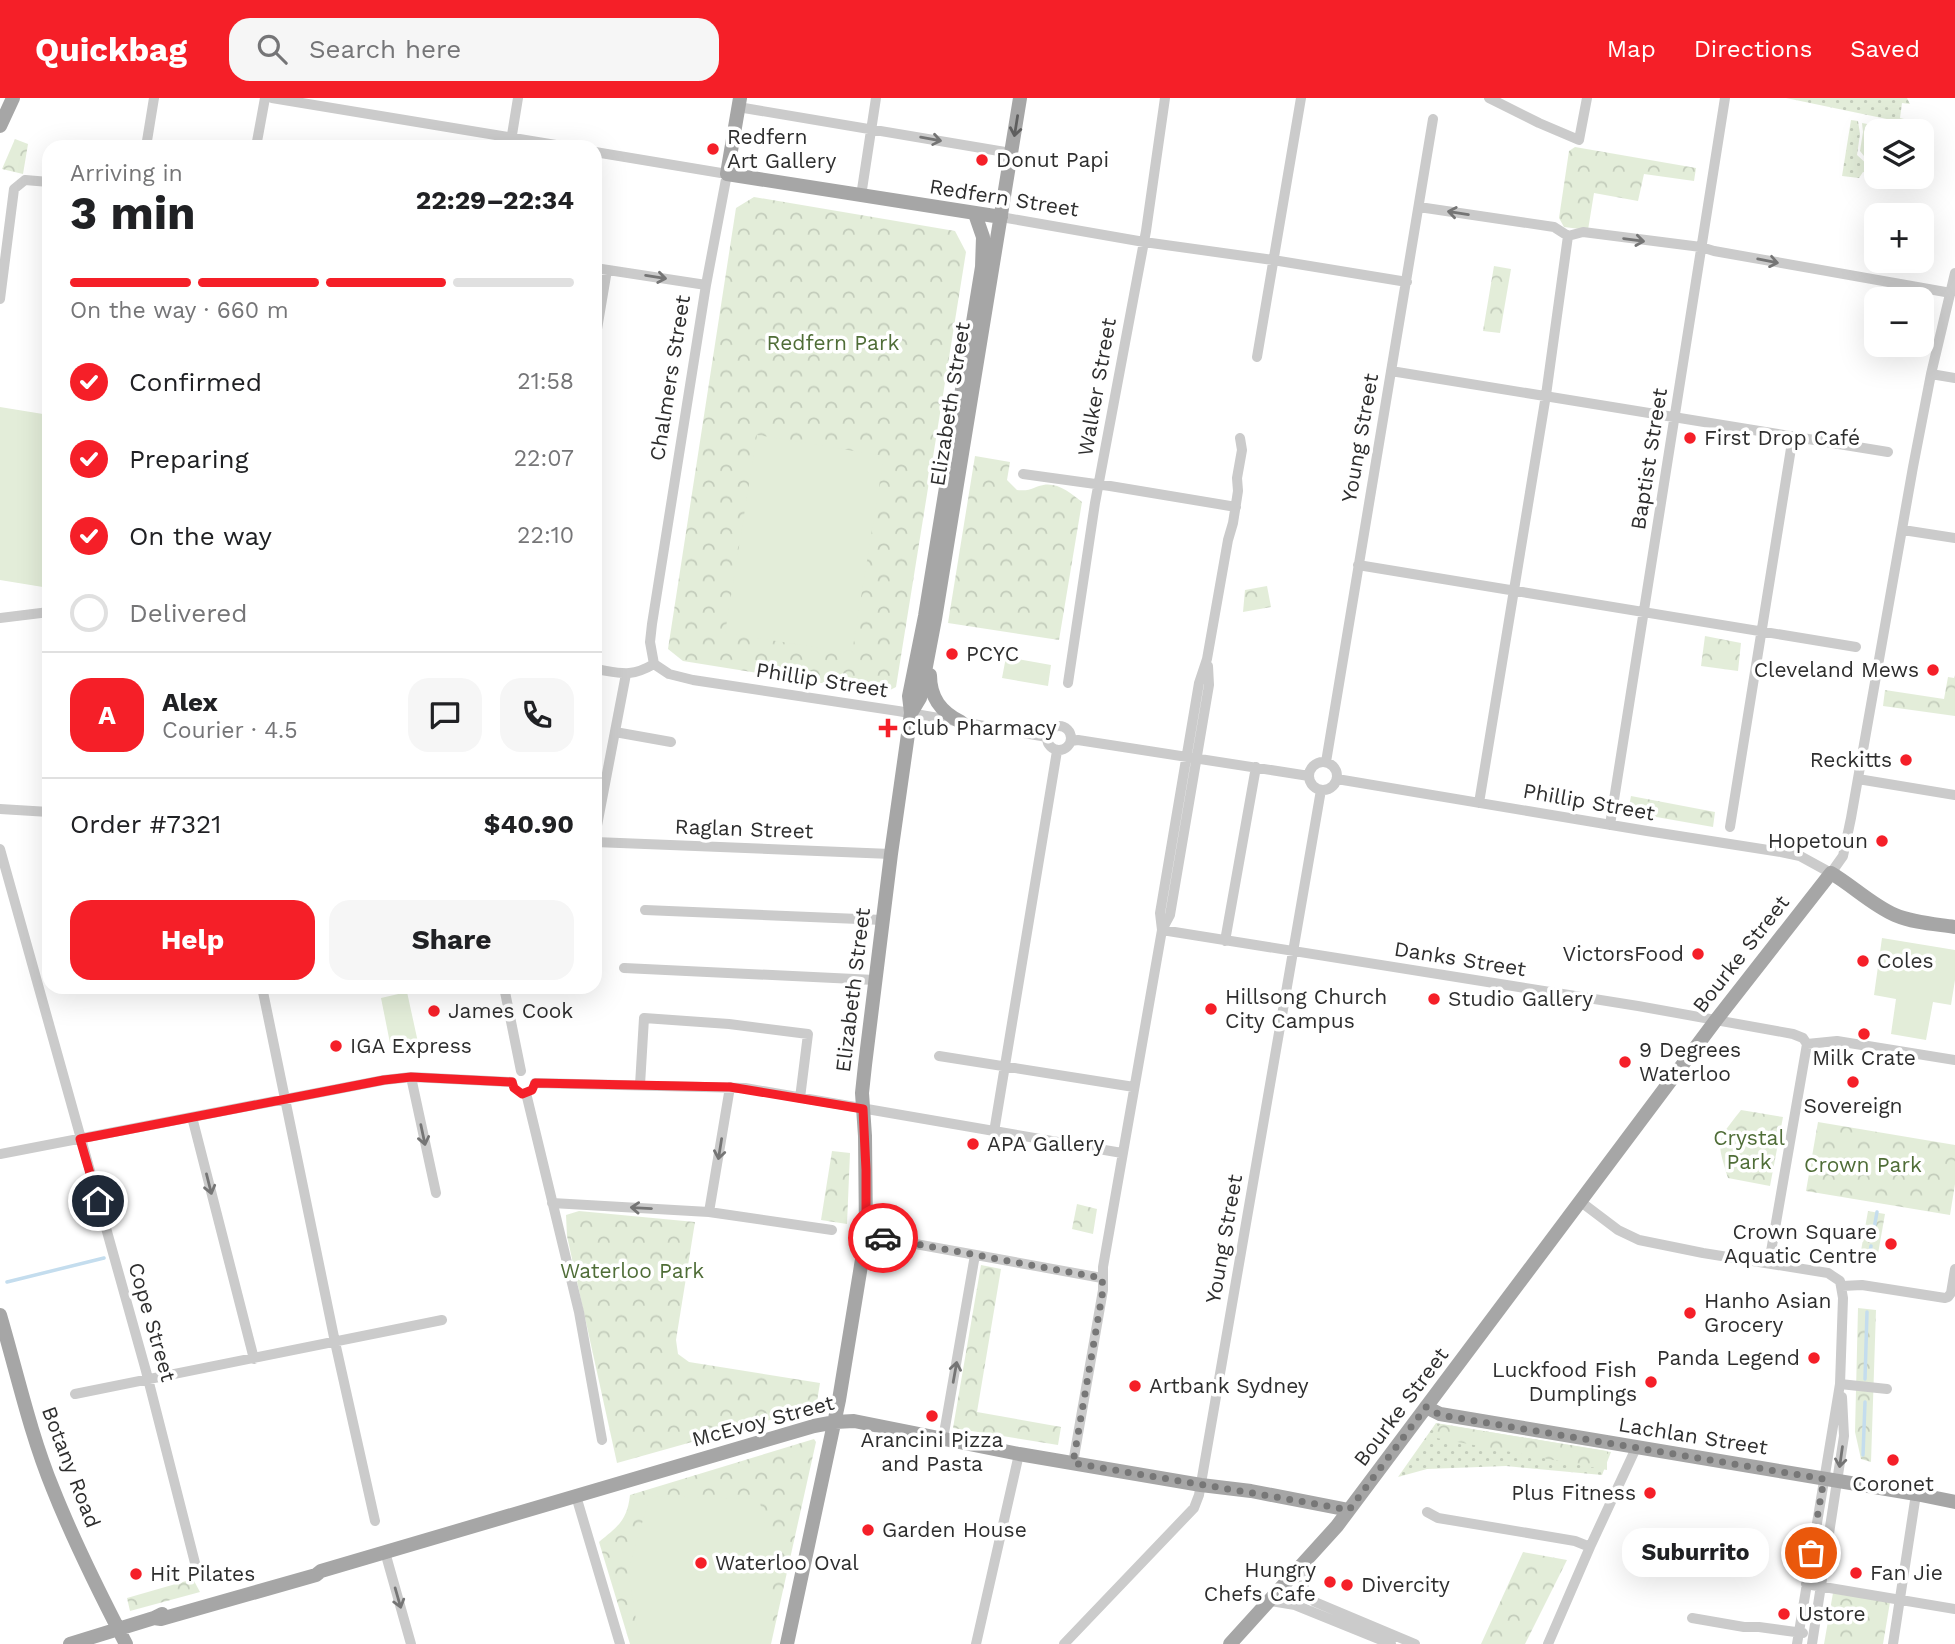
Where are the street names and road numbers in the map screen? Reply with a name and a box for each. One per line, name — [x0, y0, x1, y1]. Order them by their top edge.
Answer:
street label: Redfern Street — [928, 173, 1081, 222]
street label: Chalmers Street — [644, 293, 695, 463]
street label: Walker Street — [1072, 316, 1121, 458]
street label: Elizabeth Street — [924, 320, 975, 488]
street label: Young Street — [1336, 371, 1383, 504]
street label: Baptist Street — [1625, 386, 1672, 532]
street label: Phillip Street — [754, 657, 890, 702]
street label: Phillip Street — [1521, 778, 1657, 825]
street label: Raglan Street — [674, 814, 814, 843]
street label: Bourke Street — [1687, 890, 1794, 1017]
street label: Elizabeth Street — [830, 906, 875, 1074]
street label: Danks Street — [1392, 936, 1528, 981]
street label: Young Street — [1200, 1172, 1247, 1305]
street label: Cope Street — [124, 1259, 181, 1384]
street label: Bourke Street — [1348, 1342, 1453, 1471]
street label: McEvoy Street — [689, 1389, 837, 1452]
street label: Botany Road — [37, 1402, 106, 1531]
street label: Lachlan Street — [1617, 1411, 1770, 1460]

